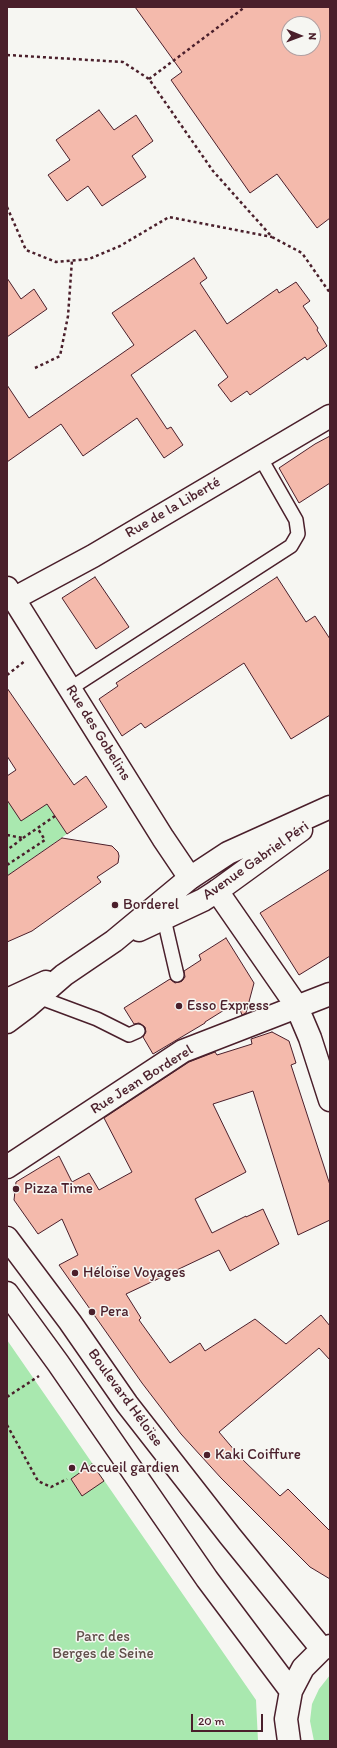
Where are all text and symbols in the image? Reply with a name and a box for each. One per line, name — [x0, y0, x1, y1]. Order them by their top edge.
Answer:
north arrow — [281, 16, 321, 56]
text: N — [306, 32, 319, 40]
street label: Rue de la Liberté — [122, 474, 224, 542]
street label: Rue des Gobelins — [61, 682, 135, 784]
street label: Avenue Gabriel Péri — [199, 818, 313, 904]
place label: Borderel — [123, 896, 179, 914]
marker: Borderel — [110, 900, 120, 910]
place label: Esso Express — [187, 997, 269, 1015]
marker: Esso Express — [174, 1001, 184, 1011]
street label: Rue Jean Borderel — [87, 1041, 197, 1119]
place label: Pizza Time — [24, 1180, 93, 1198]
marker: Pizza Time — [11, 1184, 21, 1194]
place label: Héloïse Voyages — [83, 1264, 185, 1282]
marker: Héloïse Voyages — [70, 1268, 80, 1278]
place label: Pera — [100, 1303, 129, 1321]
marker: Pera — [87, 1307, 97, 1317]
street label: Boulevard Héloïse — [83, 1346, 167, 1450]
place label: Kaki Coiffure — [215, 1446, 301, 1464]
marker: Kaki Coiffure — [202, 1450, 212, 1460]
place label: Accueil gardien — [80, 1459, 179, 1477]
marker: Accueil gardien — [67, 1463, 77, 1473]
park label: Parc des Berges de Seine — [52, 1628, 154, 1663]
scale bar — [193, 1706, 265, 1732]
text: 20 m — [198, 1714, 225, 1728]

